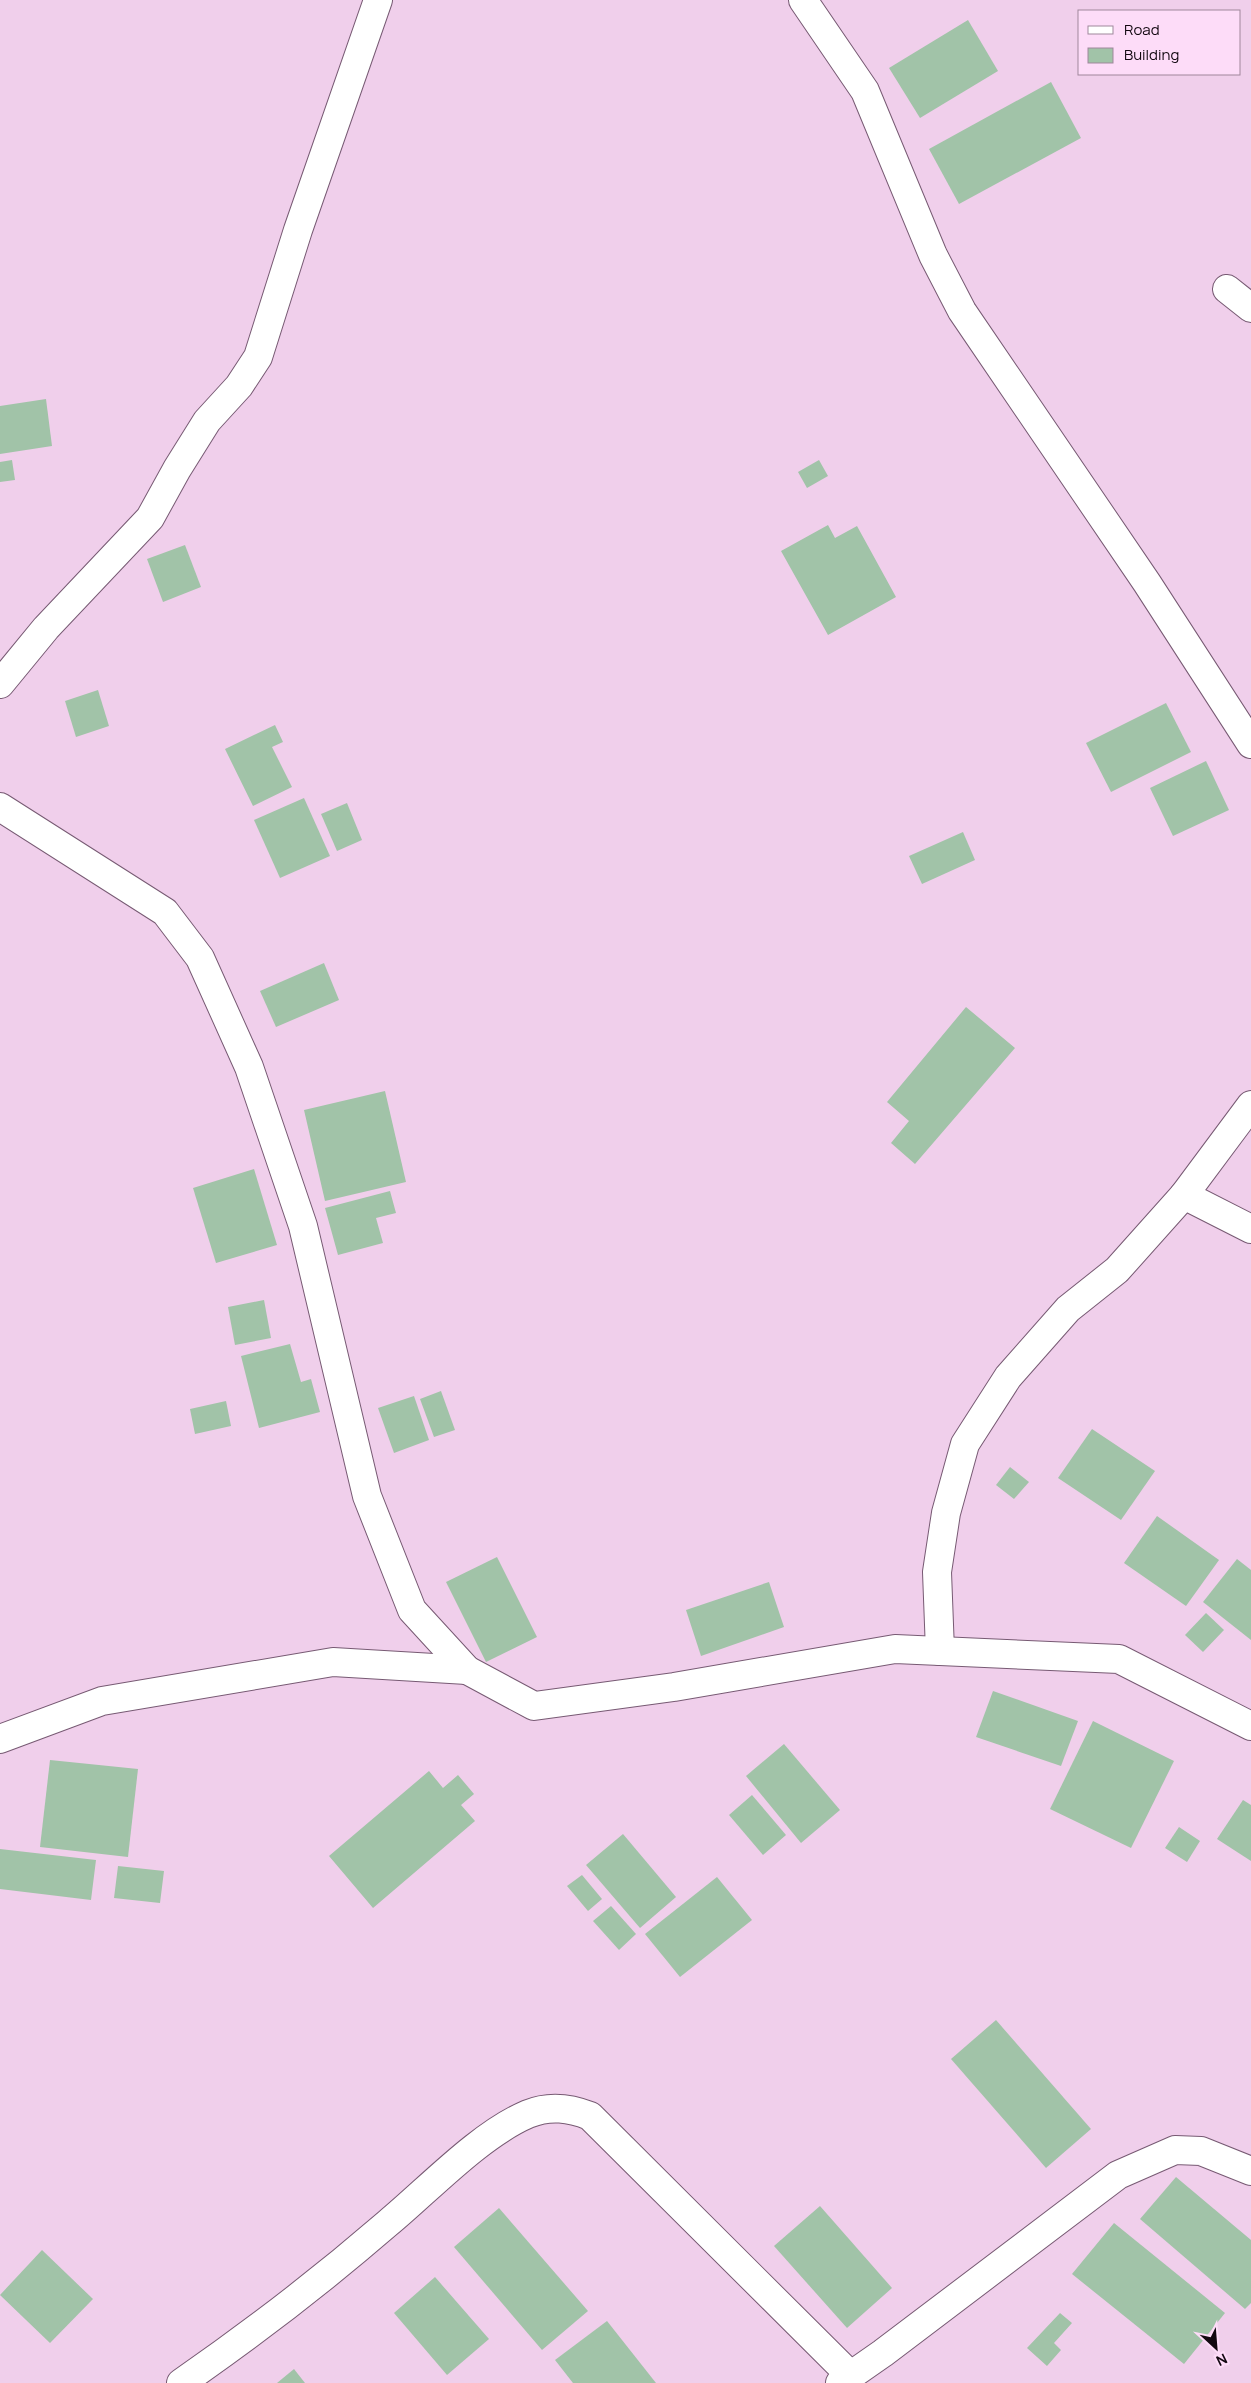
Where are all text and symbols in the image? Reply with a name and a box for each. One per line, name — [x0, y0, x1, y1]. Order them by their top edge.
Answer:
legend — [1078, 10, 1241, 75]
text: Road — [1124, 19, 1160, 40]
text: Building — [1124, 44, 1179, 65]
north arrow — [1191, 2323, 1241, 2373]
text: N — [1213, 2349, 1231, 2371]

